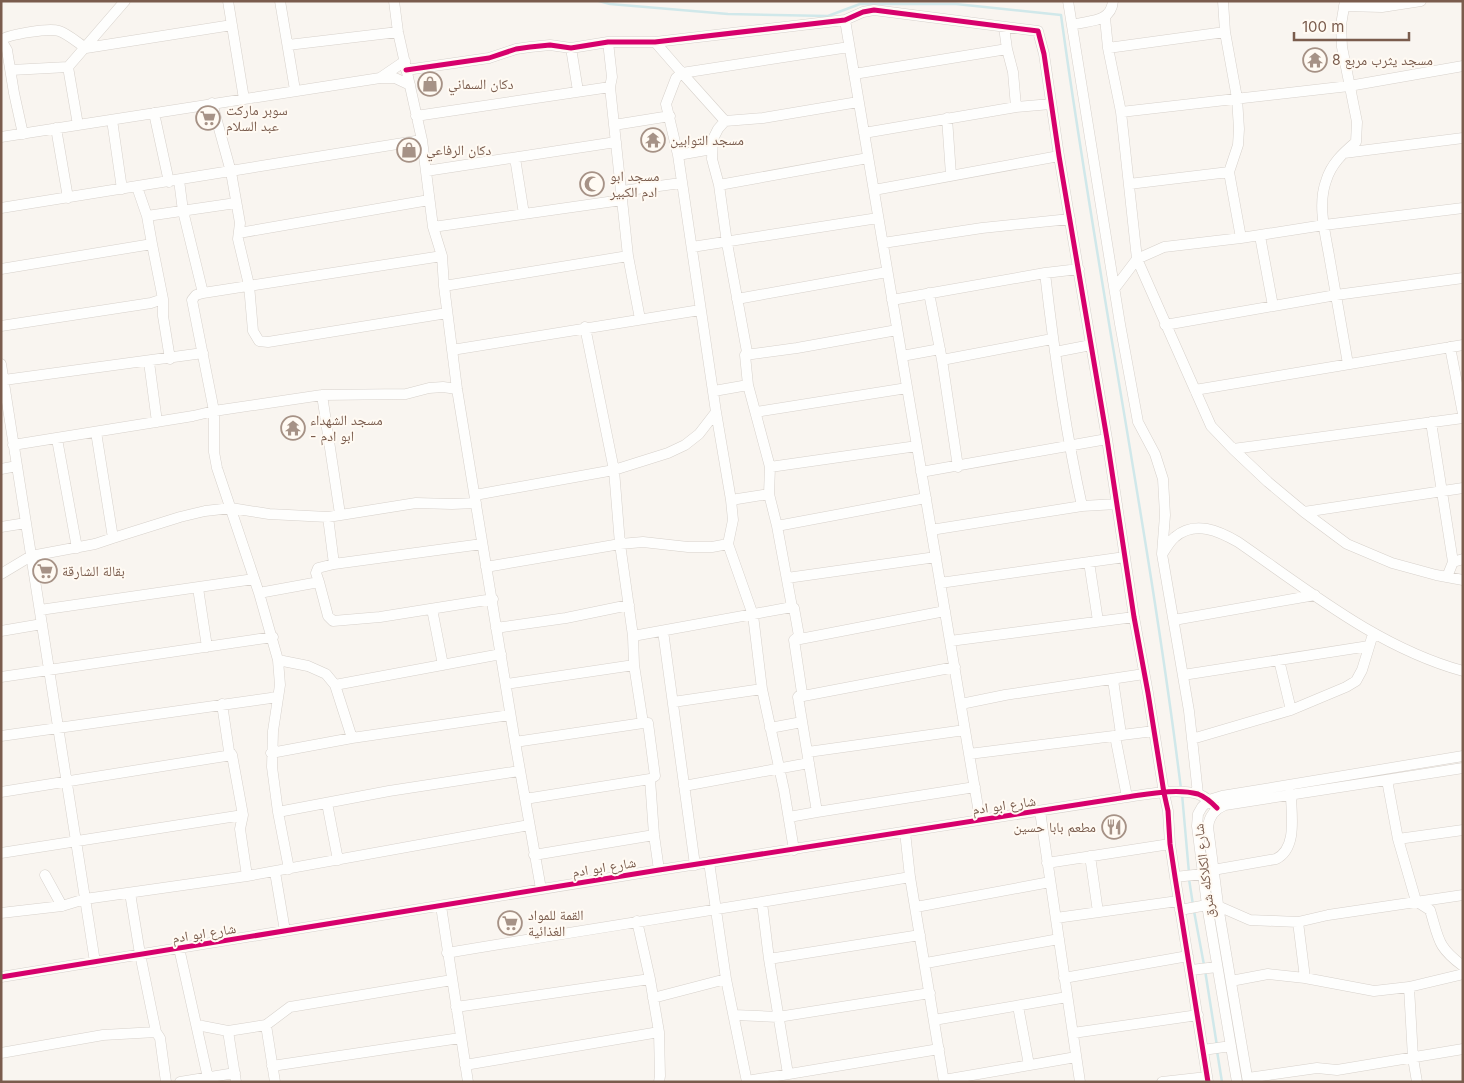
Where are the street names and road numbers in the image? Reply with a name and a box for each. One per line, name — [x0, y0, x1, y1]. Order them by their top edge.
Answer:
street label: شارع ابو ادم — [971, 792, 1037, 819]
street label: شارع الكلاكله شرق — [1189, 823, 1220, 919]
street label: شارع ابو ادم — [571, 853, 637, 882]
street label: شارع ابو ادم — [171, 919, 237, 948]

